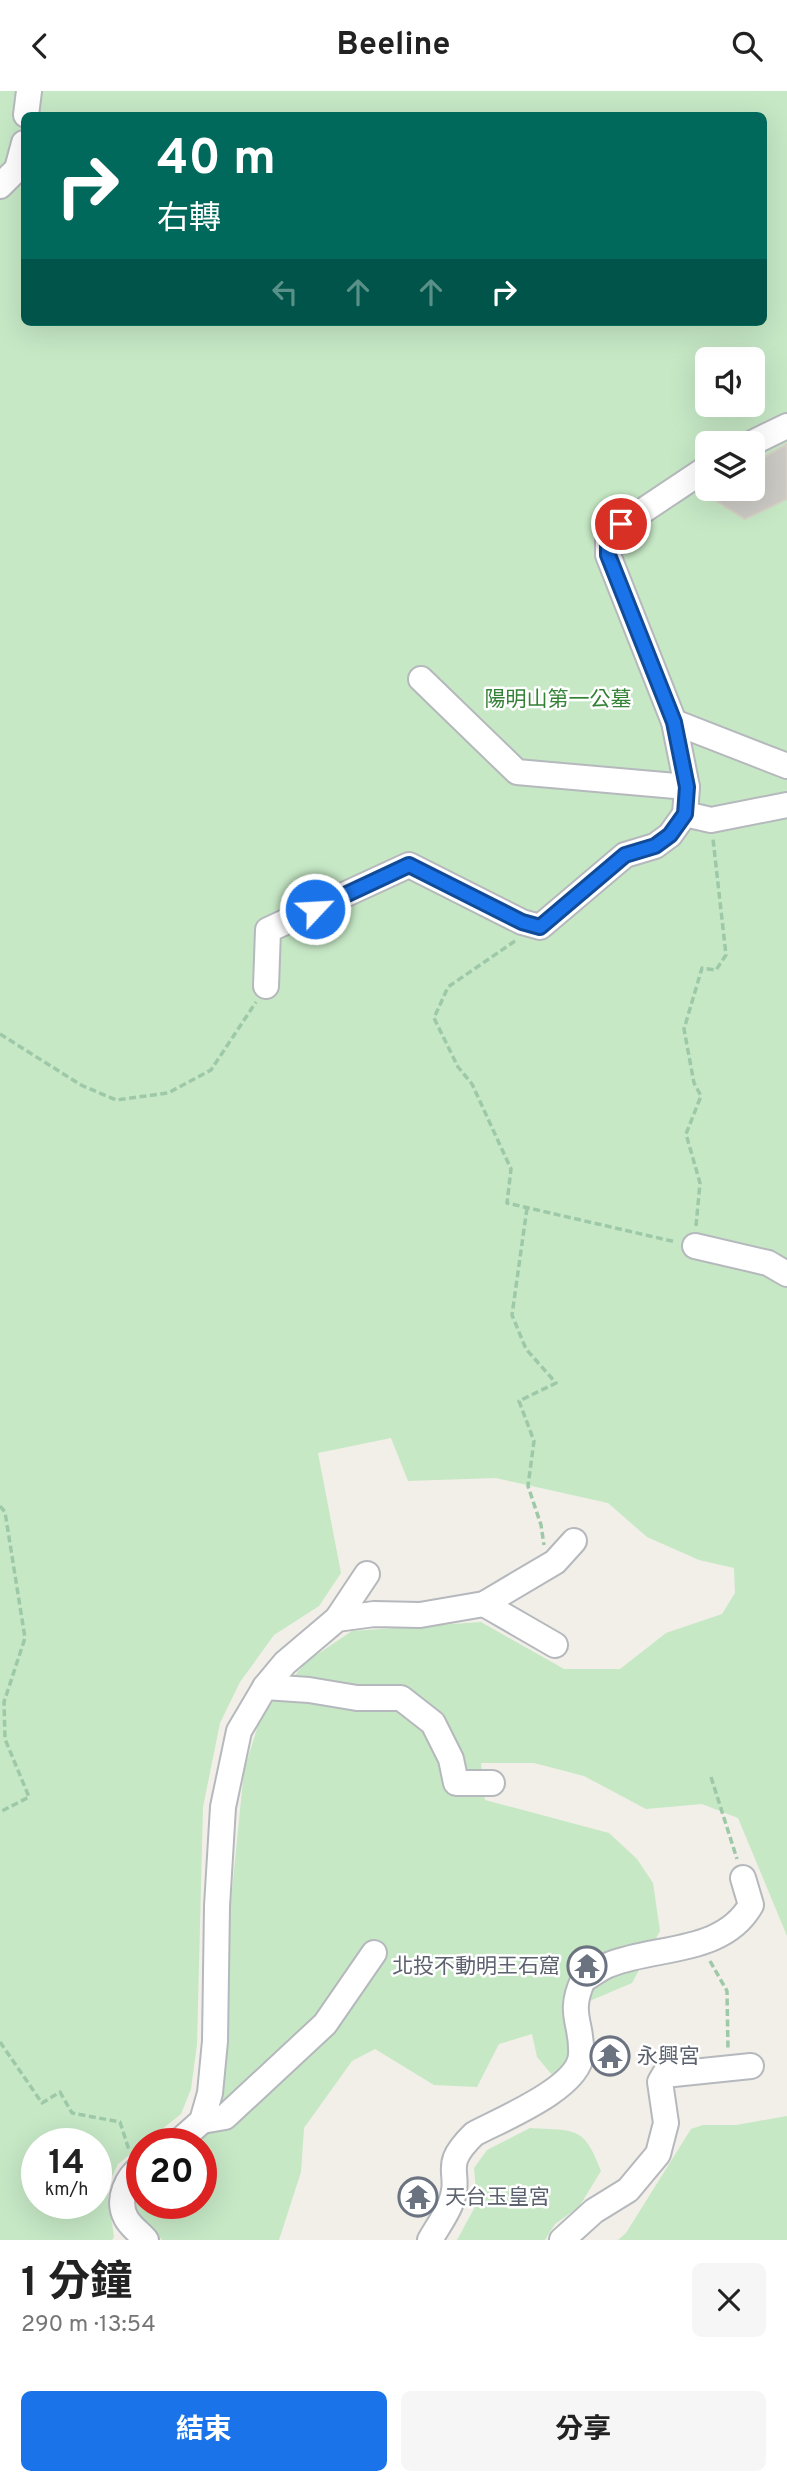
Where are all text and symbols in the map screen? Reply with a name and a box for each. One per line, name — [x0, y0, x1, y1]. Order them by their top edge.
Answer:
text: Beeline — [337, 26, 450, 66]
icon: back — [21, 27, 59, 65]
icon: search — [728, 27, 766, 65]
text: 40 m — [157, 130, 276, 192]
icon: right — [42, 140, 133, 231]
text: 右轉 — [157, 200, 221, 240]
icon: left — [266, 273, 304, 311]
icon: ahead — [339, 273, 377, 311]
icon: ahead — [412, 273, 450, 311]
icon: right — [485, 273, 523, 311]
map controls — [695, 347, 765, 501]
button: sound — [695, 347, 765, 417]
button: layers — [695, 431, 765, 501]
pin — [591, 494, 651, 554]
icon: arrive — [602, 505, 640, 543]
park label: 陽明山第一公墓 — [485, 687, 632, 714]
position arrow — [278, 872, 352, 946]
temple icon: 北投不動明王石窟 — [566, 1945, 608, 1987]
place label: 北投不動明王石窟 — [392, 1954, 560, 1981]
temple icon: 永興宮 — [589, 2035, 631, 2077]
place label: 永興宮 — [637, 2044, 700, 2071]
speed limit sign: 20 — [126, 2128, 217, 2219]
text: 14 — [48, 2142, 85, 2186]
temple icon: 天台玉皇宮 — [397, 2176, 439, 2218]
text: km/h — [45, 2179, 88, 2202]
place label: 天台玉皇宮 — [445, 2185, 550, 2212]
text: 1 分鐘 — [21, 2258, 132, 2311]
button: close — [692, 2263, 766, 2337]
text: 290 m · 13:54 — [21, 2311, 156, 2340]
button: 結束 — [21, 2391, 387, 2471]
button: 分享 — [401, 2391, 766, 2471]

